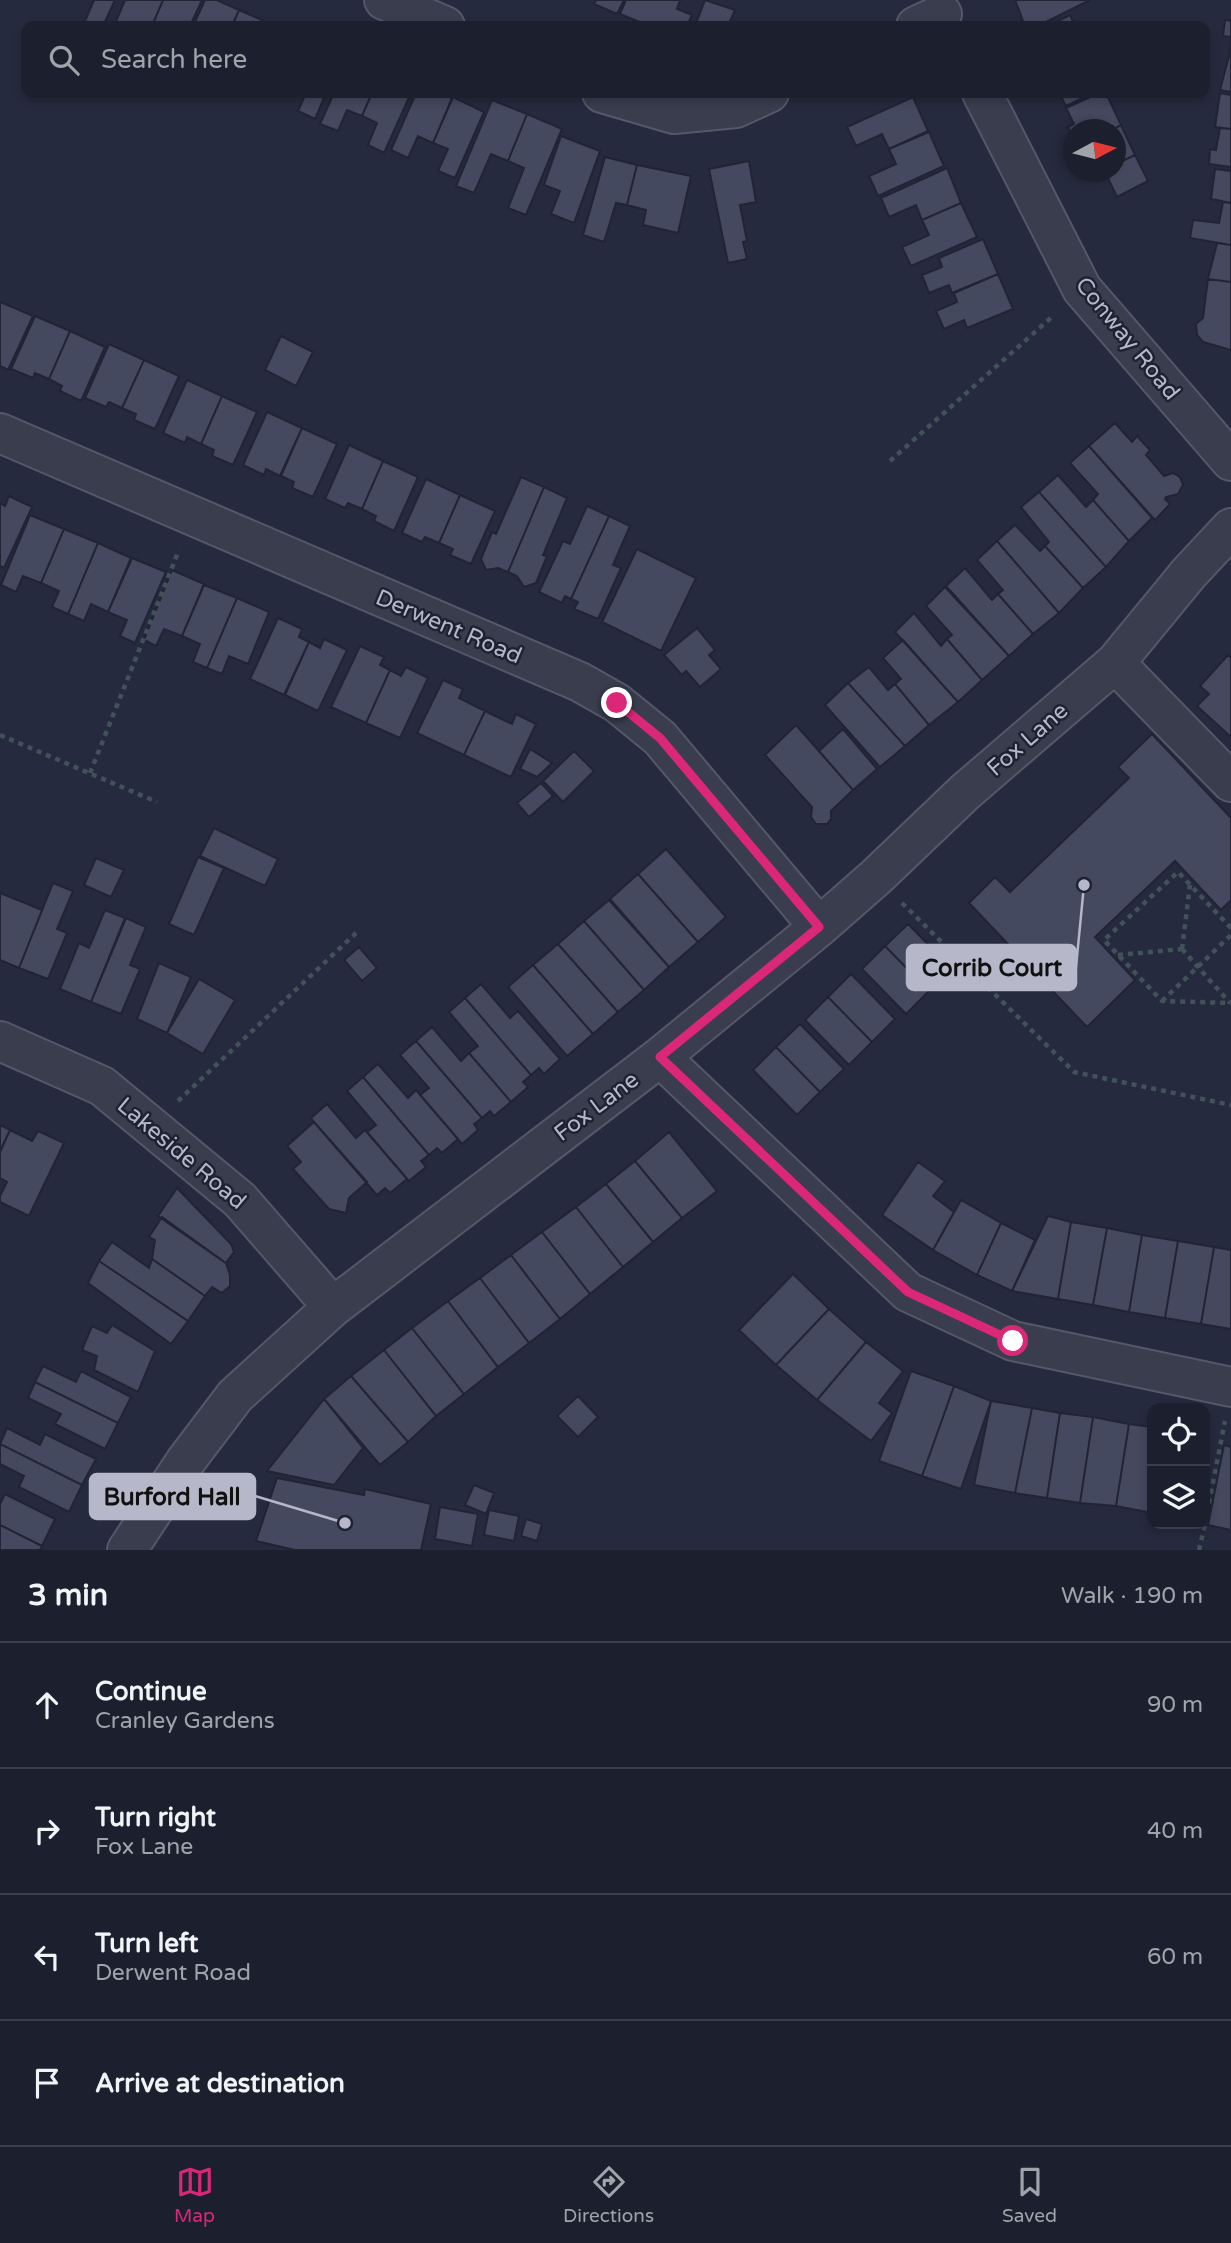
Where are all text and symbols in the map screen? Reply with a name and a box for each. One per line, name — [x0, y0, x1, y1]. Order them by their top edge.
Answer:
search box — [21, 21, 1210, 98]
icon: search — [45, 41, 83, 79]
text: Search here — [101, 44, 247, 75]
north arrow — [1063, 119, 1126, 182]
street label: Conway Road — [1069, 271, 1185, 406]
street label: Derwent Road — [371, 584, 526, 670]
route end — [601, 687, 632, 718]
street label: Fox Lane — [981, 697, 1074, 783]
callout: Corrib Court — [907, 945, 1076, 990]
text: Corrib Court — [922, 954, 1063, 983]
street label: Fox Lane — [549, 1066, 644, 1148]
street label: Lakeside Road — [111, 1092, 251, 1216]
route start — [997, 1325, 1028, 1356]
map controls — [1147, 1403, 1210, 1529]
button: locate — [1147, 1403, 1210, 1466]
button: layers — [1147, 1466, 1210, 1529]
callout: Burford Hall — [90, 1474, 255, 1519]
text: Burford Hall — [103, 1483, 241, 1512]
text: 3 min — [28, 1577, 108, 1614]
text: Walk · 190 m — [1061, 1582, 1203, 1610]
text: Continue — [95, 1676, 207, 1707]
icon: ahead — [28, 1686, 66, 1724]
text: 90 m — [1147, 1691, 1203, 1719]
text: Cranley Gardens — [95, 1707, 275, 1735]
text: Turn right — [95, 1802, 216, 1833]
icon: right — [28, 1812, 66, 1850]
text: 40 m — [1147, 1817, 1203, 1845]
text: Fox Lane — [95, 1833, 193, 1861]
text: Turn left — [95, 1928, 198, 1959]
icon: left — [28, 1938, 66, 1976]
text: 60 m — [1147, 1943, 1203, 1971]
text: Derwent Road — [95, 1959, 251, 1987]
icon: arrive — [28, 2064, 66, 2102]
text: Arrive at destination — [95, 2068, 345, 2099]
tab: Map — [174, 2163, 215, 2227]
tab: Directions — [563, 2163, 654, 2227]
tab: Saved — [1002, 2163, 1057, 2227]

